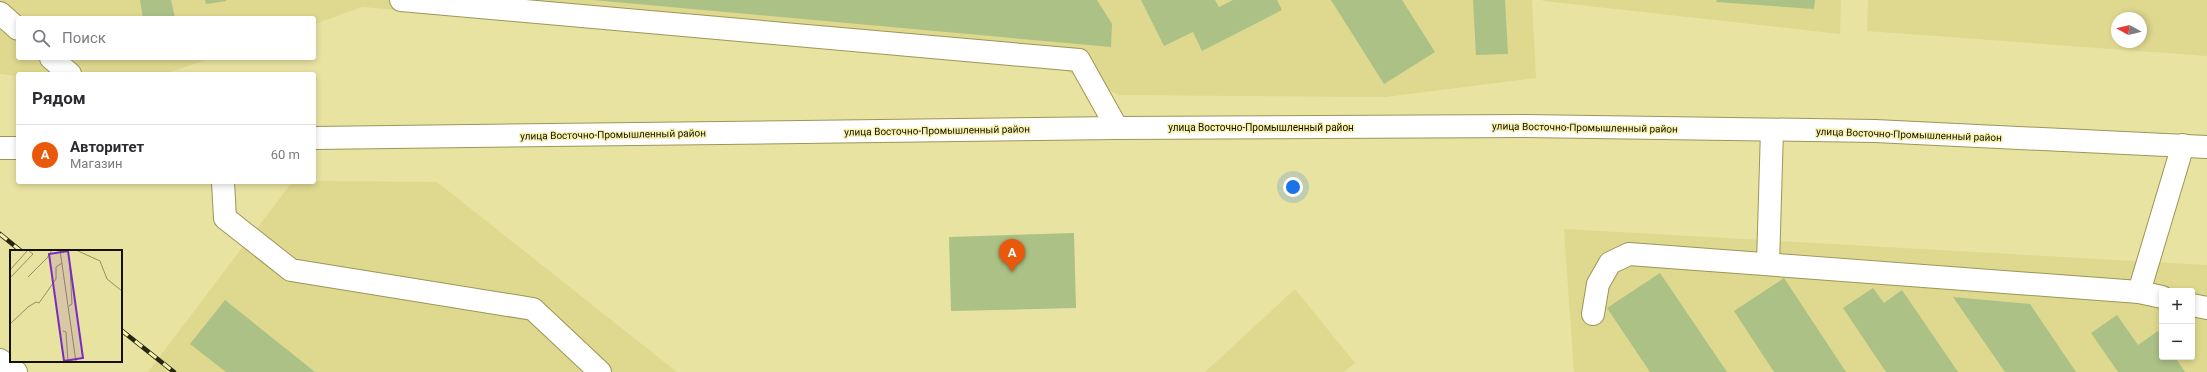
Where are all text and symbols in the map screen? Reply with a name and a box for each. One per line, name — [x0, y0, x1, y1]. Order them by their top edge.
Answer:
north arrow — [2111, 12, 2147, 48]
search box — [16, 16, 316, 60]
icon: search — [30, 27, 52, 49]
text: Поиск — [62, 29, 106, 47]
text: Рядом — [32, 88, 86, 108]
street label: улица Восточно-Промышленный район — [1492, 120, 1678, 135]
street label: улица Восточно-Промышленный район — [1168, 122, 1354, 133]
street label: улица Восточно-Промышленный район — [844, 123, 1030, 138]
street label: улица Восточно-Промышленный район — [1816, 126, 2002, 143]
street label: улица Восточно-Промышленный район — [520, 127, 706, 142]
text: Авторитет — [70, 138, 144, 156]
text: A — [41, 147, 49, 162]
text: 60 m — [271, 147, 300, 162]
text: Магазин — [70, 156, 123, 171]
your location — [1283, 177, 1303, 197]
pin: A — [999, 239, 1025, 272]
inset map — [10, 250, 122, 362]
map controls — [2159, 288, 2195, 360]
button: + — [2159, 288, 2195, 324]
button: − — [2159, 324, 2195, 360]

